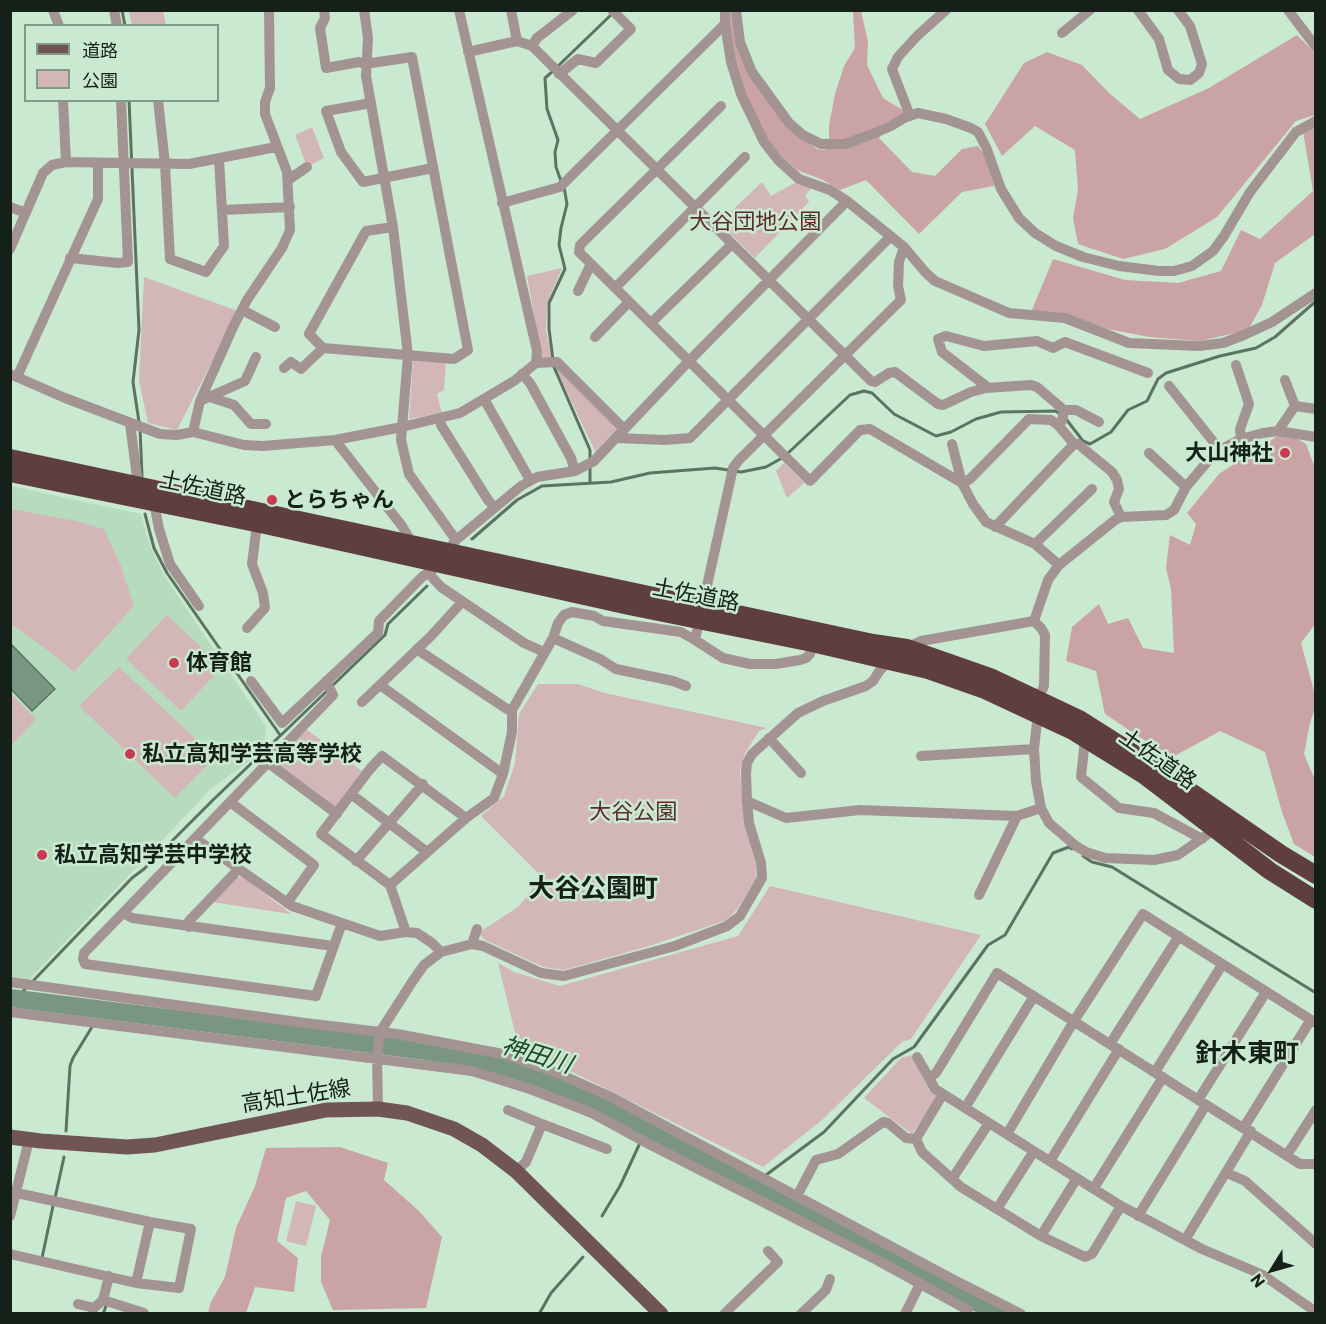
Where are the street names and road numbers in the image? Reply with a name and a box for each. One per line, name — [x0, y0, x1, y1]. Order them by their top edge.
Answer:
street label: 土佐道路 — [157, 466, 249, 510]
street label: 土佐道路 — [650, 574, 742, 616]
street label: 土佐道路 — [1114, 723, 1202, 795]
street label: 高知土佐線 — [240, 1074, 352, 1118]

